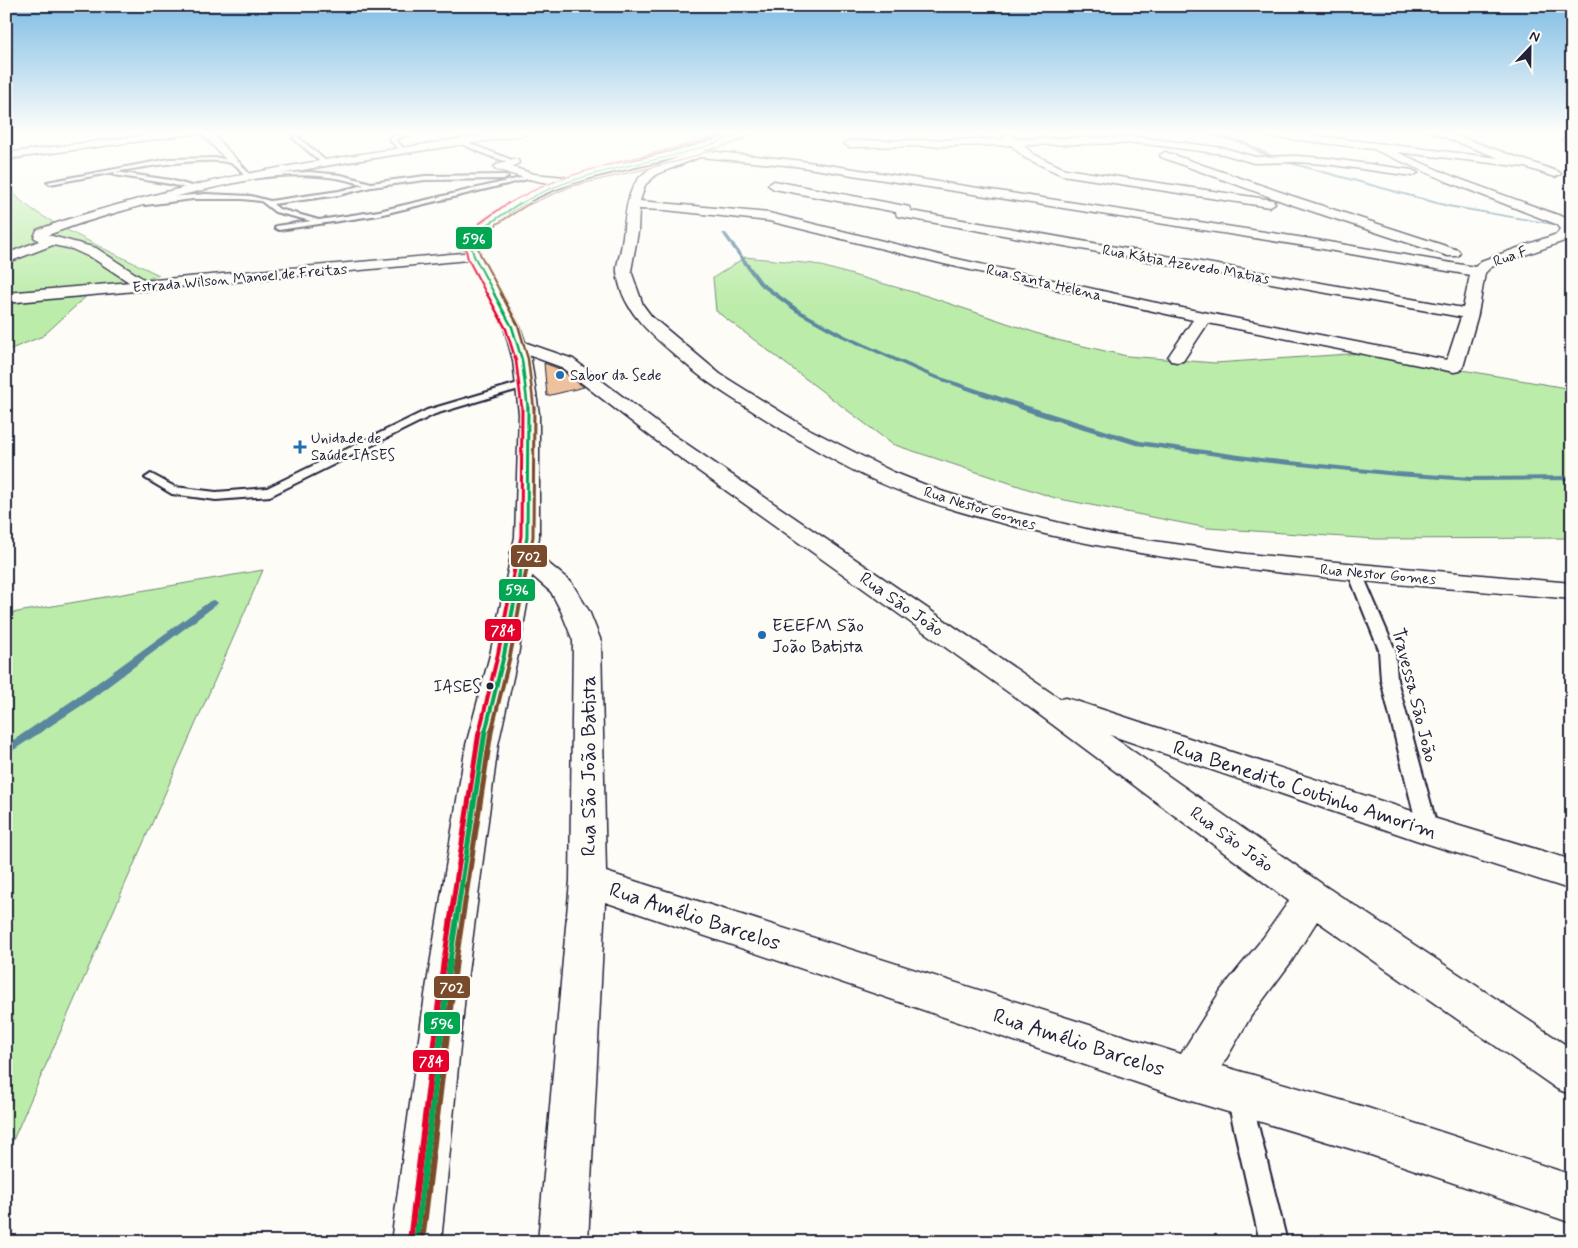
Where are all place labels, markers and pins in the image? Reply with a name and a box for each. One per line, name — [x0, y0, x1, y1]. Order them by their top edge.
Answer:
place label: Sabor da Sede — [570, 366, 662, 386]
marker: Sabor da Sede — [554, 369, 566, 381]
place label: Unidade de Saúde IASES — [311, 429, 396, 466]
marker: Unidade de Saúde IASES — [293, 440, 307, 454]
place label: EEEFM São João Batista — [772, 614, 864, 659]
marker: EEEFM São João Batista — [756, 629, 768, 641]
place label: IASES — [433, 676, 481, 698]
marker: IASES — [485, 681, 495, 691]

